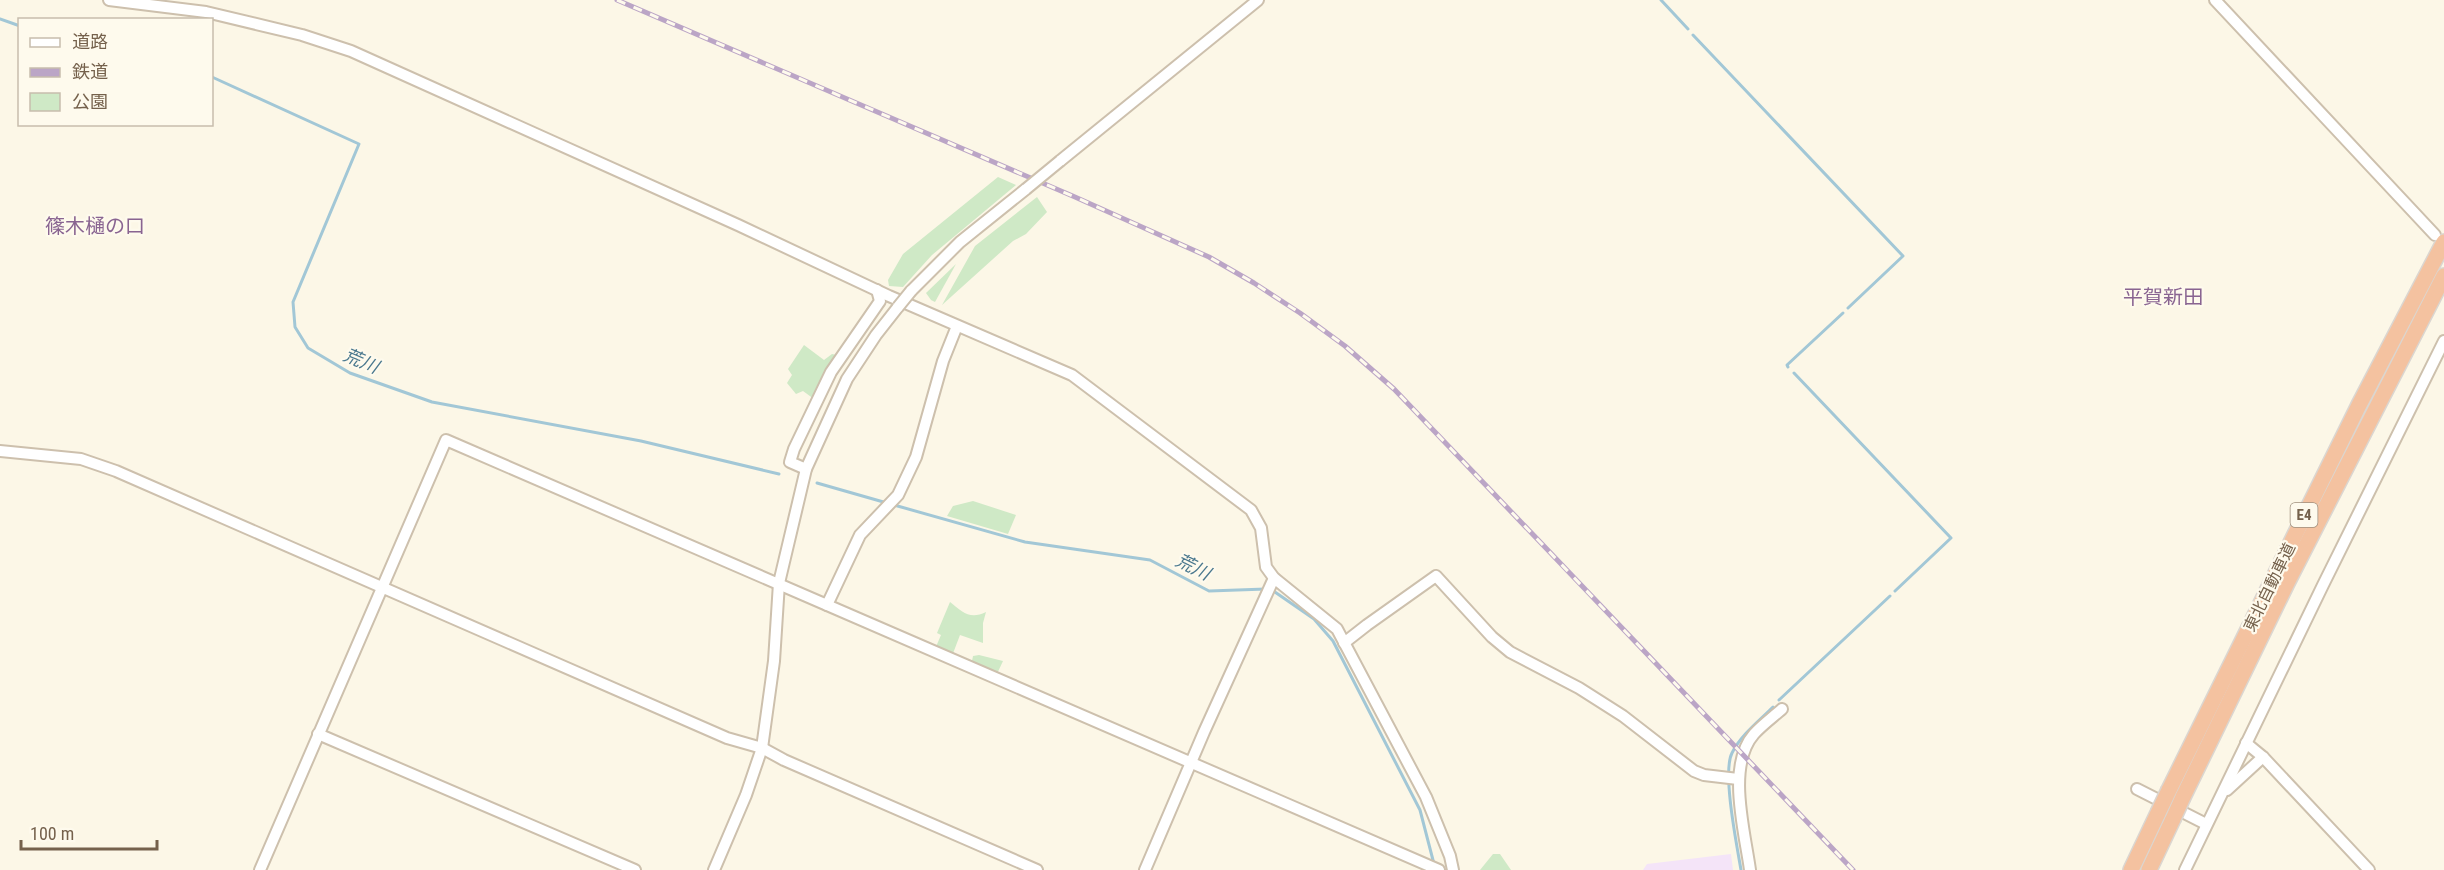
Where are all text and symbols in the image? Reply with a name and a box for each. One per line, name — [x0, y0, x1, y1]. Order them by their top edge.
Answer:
legend — [18, 18, 213, 126]
text: 道路 — [72, 31, 108, 52]
text: 鉄道 — [72, 61, 108, 82]
text: 公園 — [72, 91, 108, 112]
district label: 篠木樋の口 — [45, 214, 145, 238]
district label: 平賀新田 — [2123, 285, 2203, 309]
water label: 荒川 — [341, 344, 384, 378]
road number: E4 — [2290, 503, 2318, 527]
street label: 東北自動車道 — [2240, 540, 2299, 635]
water label: 荒川 — [1172, 549, 1216, 585]
scale bar — [21, 813, 158, 851]
text: 100 m — [30, 823, 74, 844]

